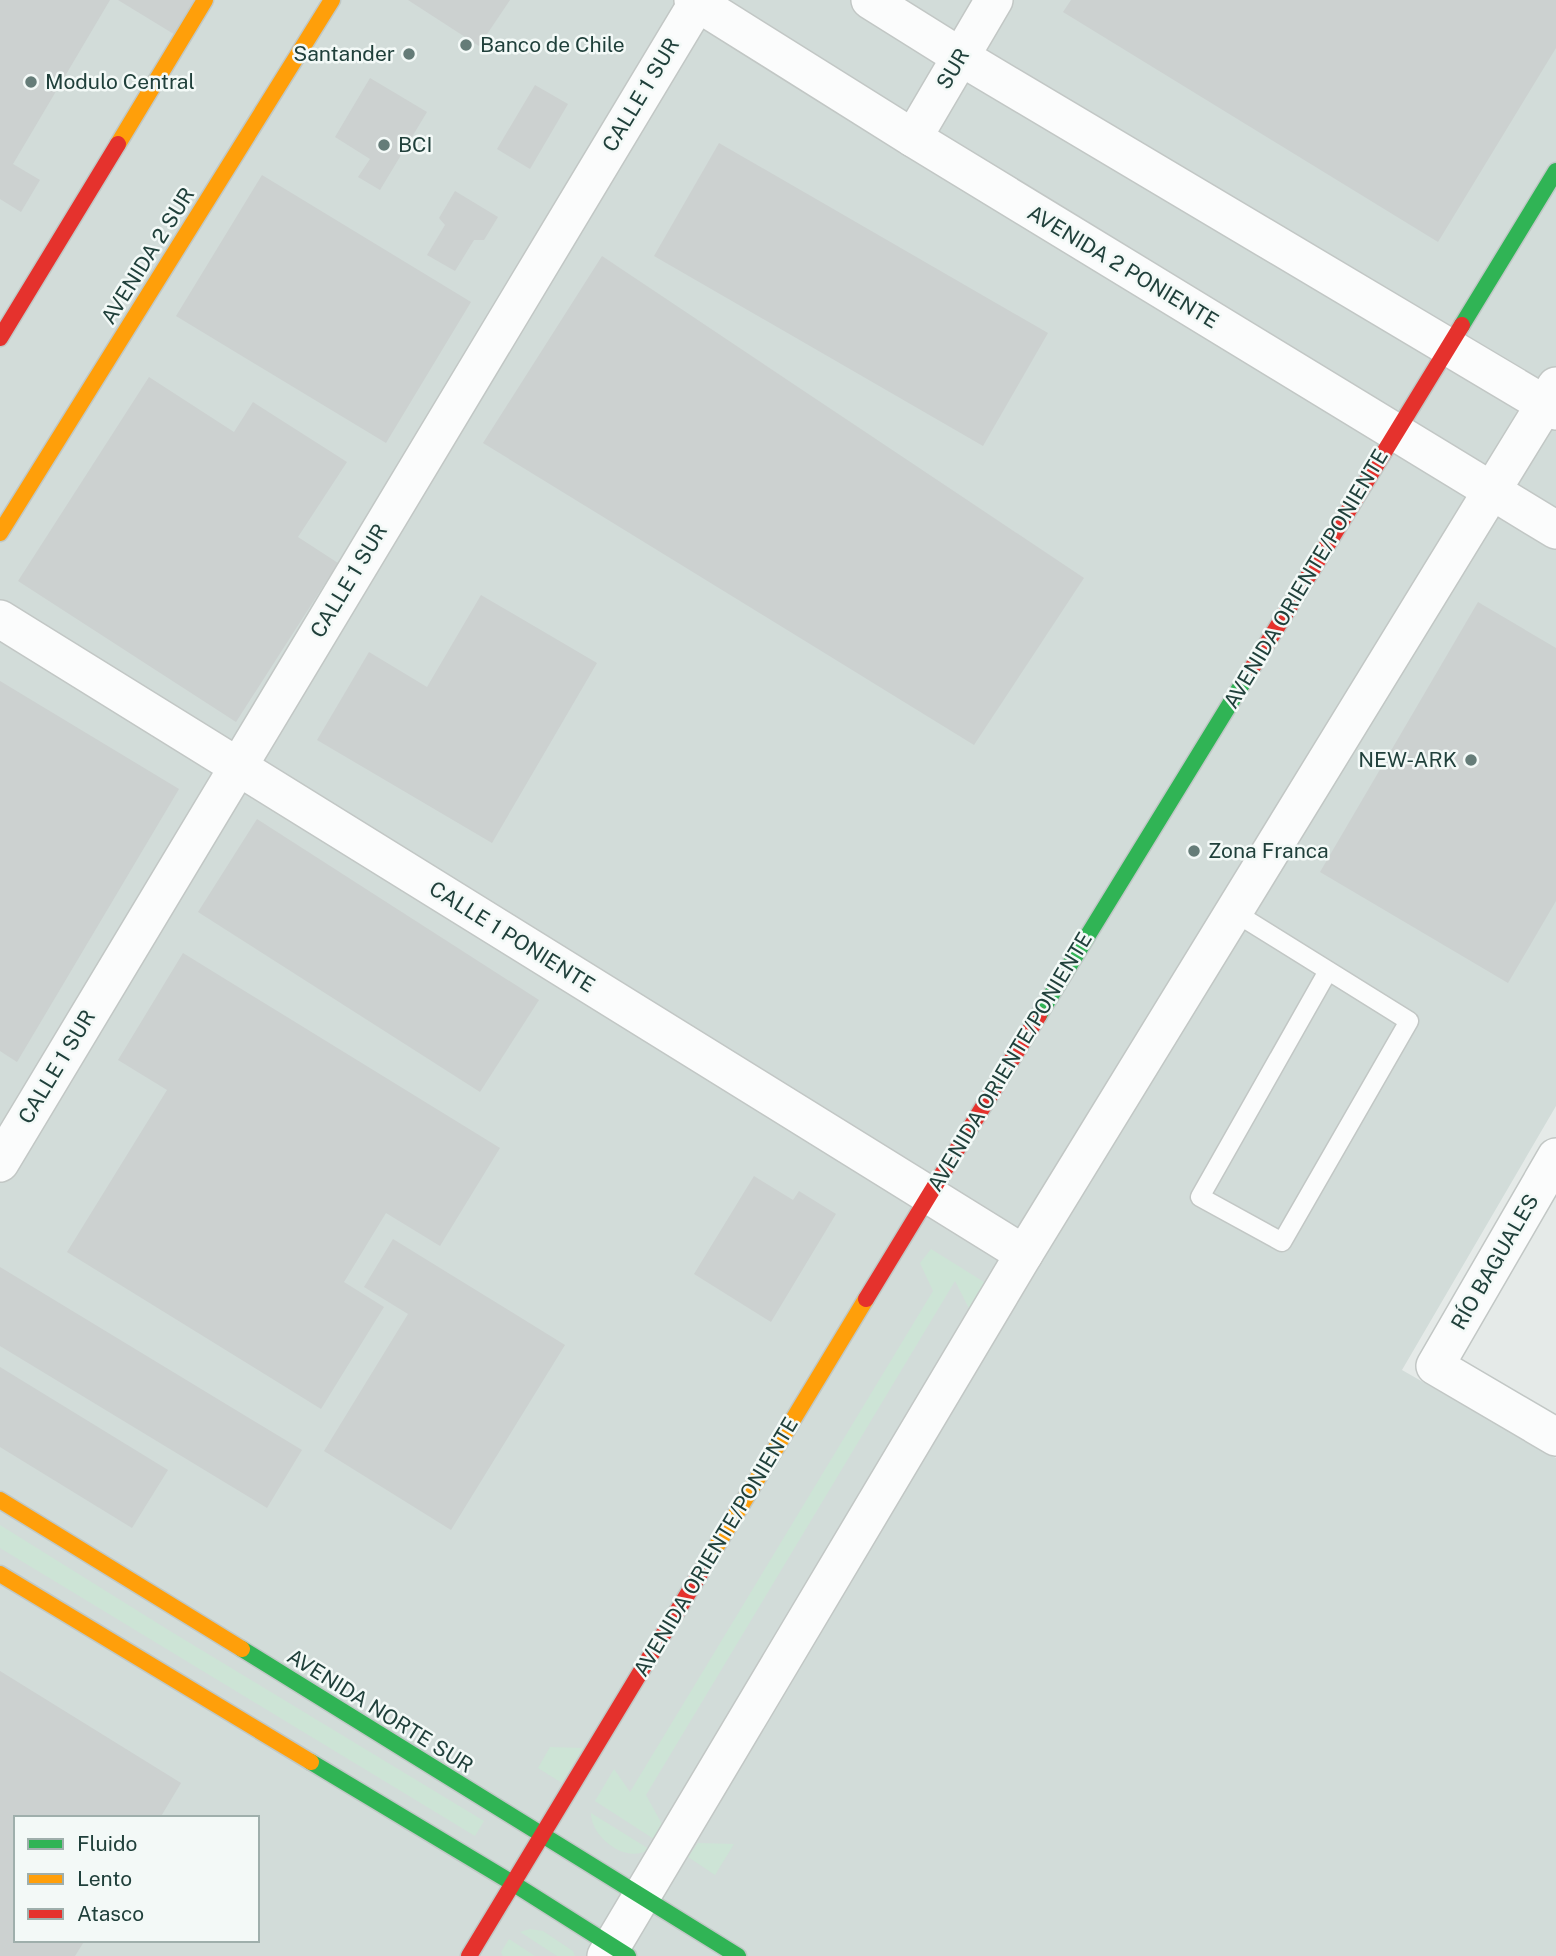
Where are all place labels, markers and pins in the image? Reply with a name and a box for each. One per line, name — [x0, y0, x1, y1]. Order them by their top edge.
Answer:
place label: Banco de Chile — [480, 32, 625, 57]
marker: Banco de Chile — [458, 37, 474, 53]
place label: Santander — [293, 41, 395, 66]
marker: Santander — [401, 46, 417, 62]
place label: Modulo Central — [45, 69, 195, 94]
marker: Modulo Central — [23, 74, 39, 90]
place label: BCI — [398, 132, 432, 157]
marker: BCI — [376, 137, 392, 153]
place label: NEW-ARK — [1358, 747, 1457, 772]
marker: NEW-ARK — [1463, 752, 1479, 768]
place label: Zona Franca — [1208, 838, 1329, 863]
marker: Zona Franca — [1186, 843, 1202, 859]

